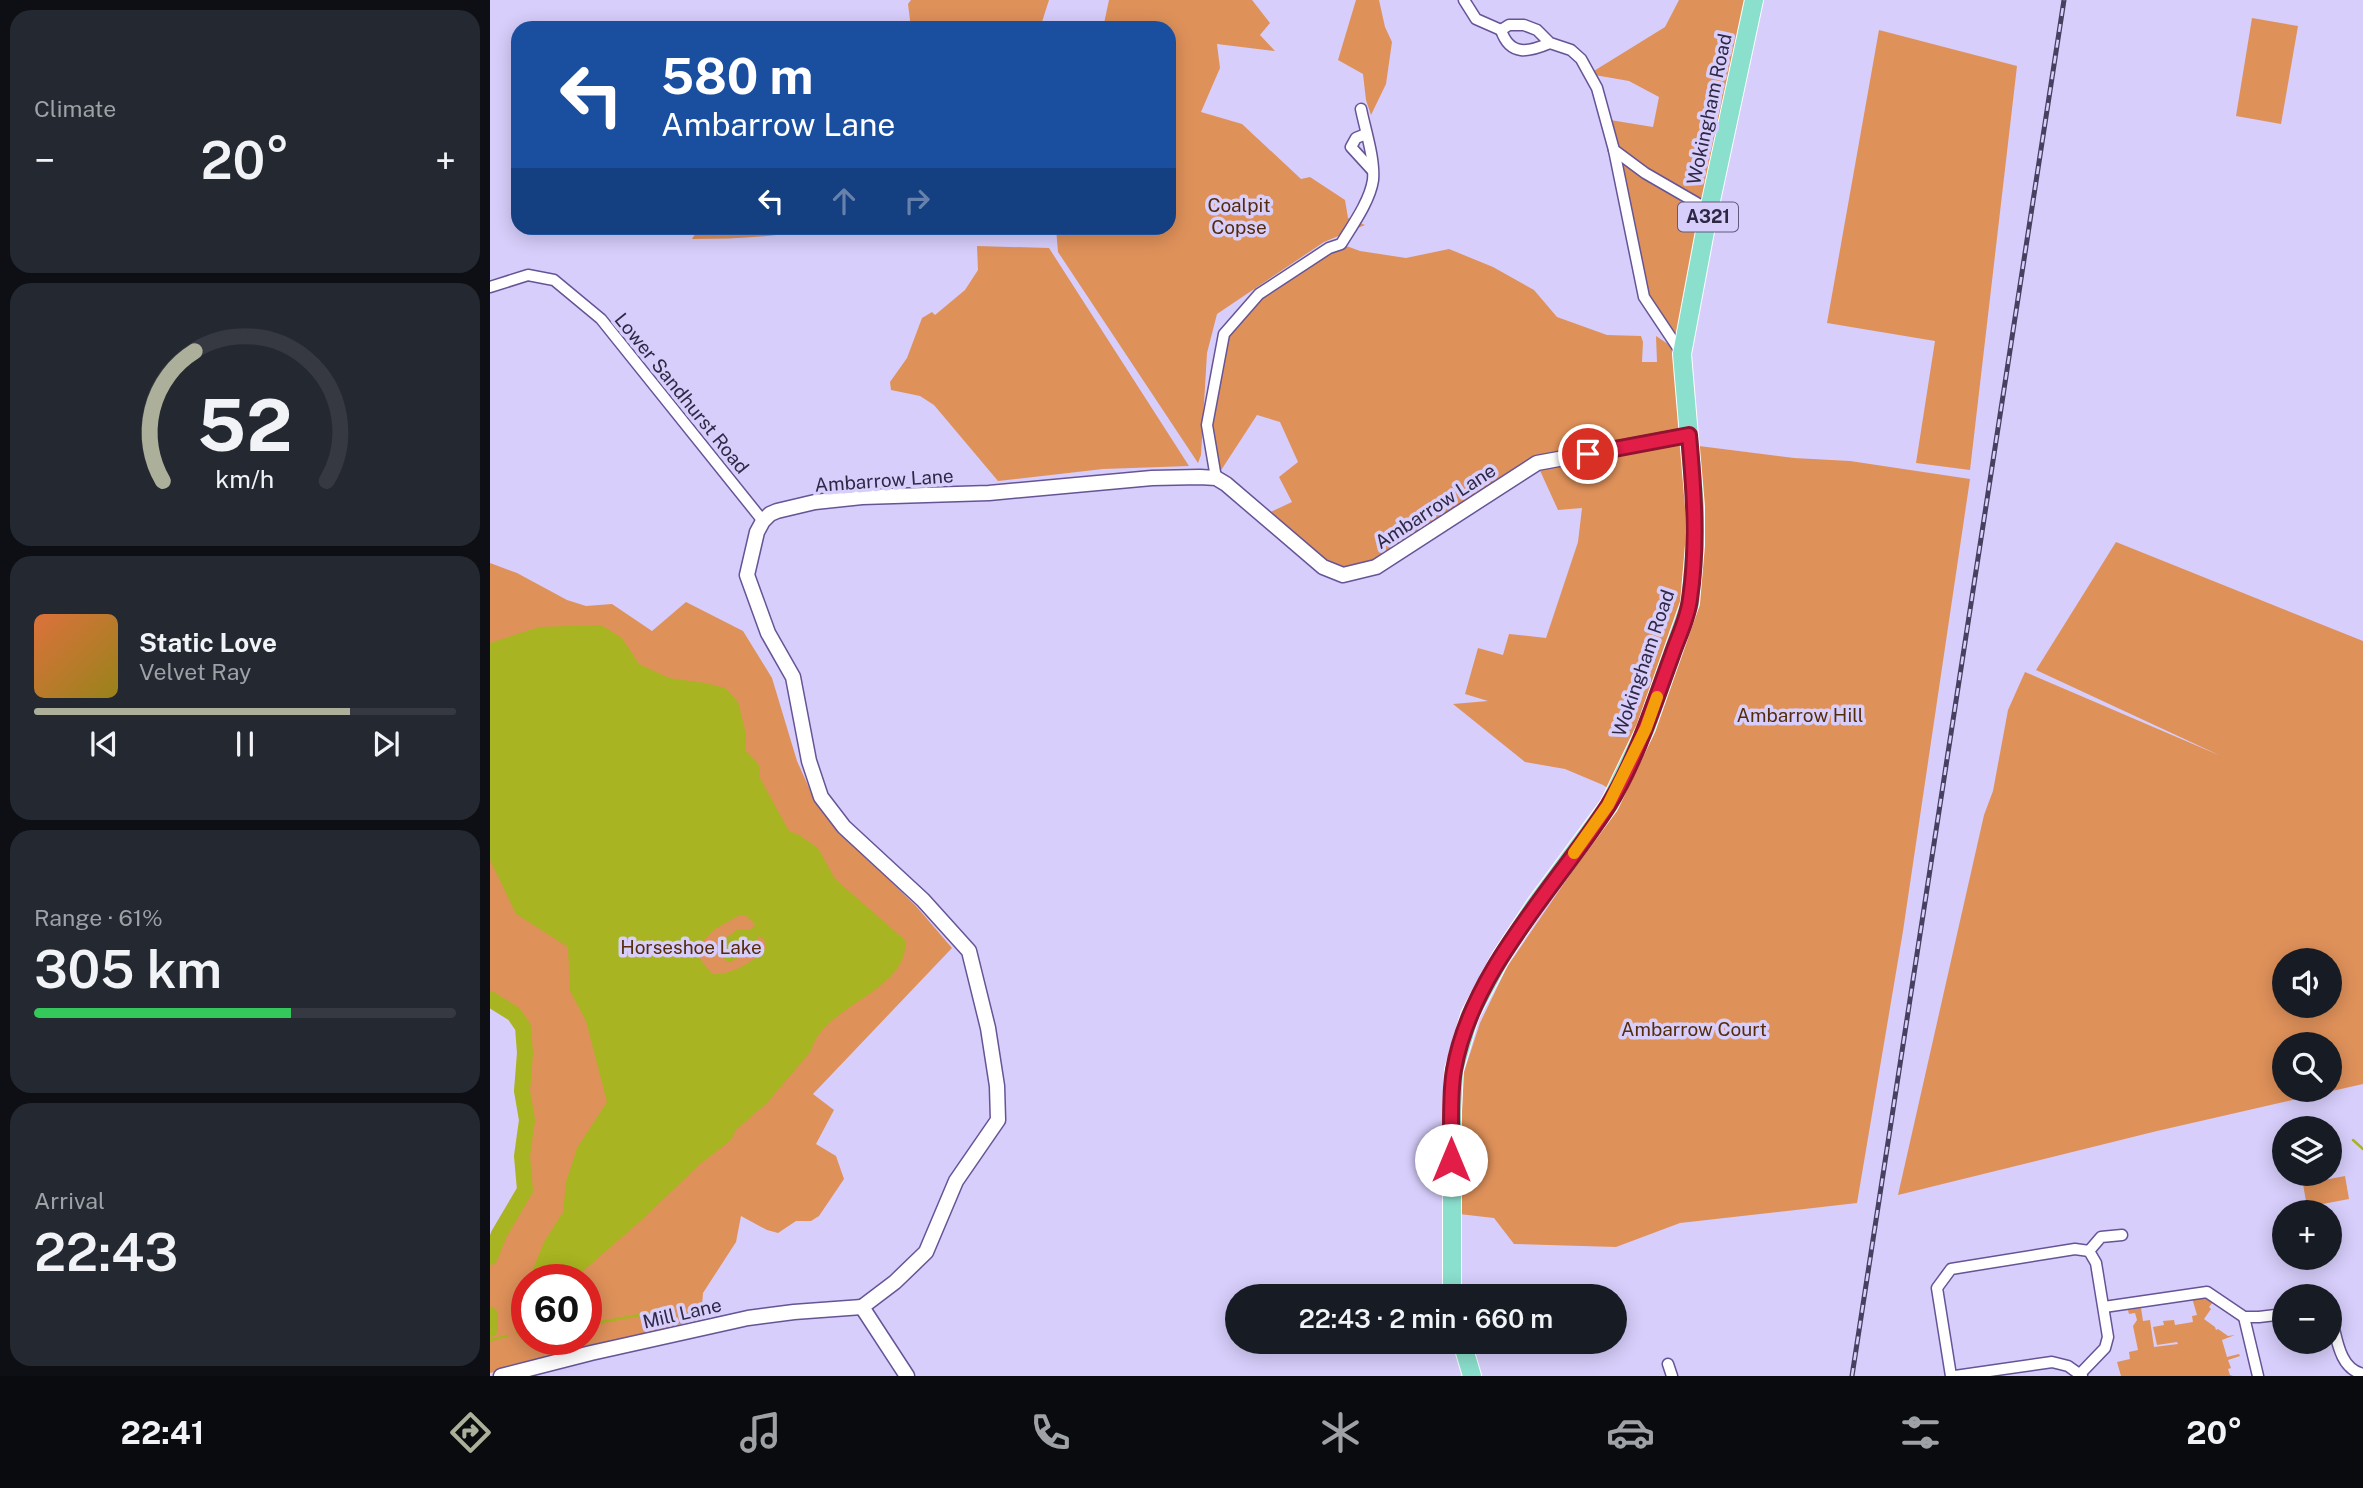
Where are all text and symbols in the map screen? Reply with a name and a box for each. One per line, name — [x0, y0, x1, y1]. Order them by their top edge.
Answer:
street label: Wokingham Road — [1682, 32, 1736, 186]
text: 580 m — [661, 47, 813, 105]
icon: left — [546, 49, 637, 140]
text: Climate — [34, 95, 116, 122]
text: Ambarrow Lane — [661, 106, 895, 143]
text: 20° — [200, 130, 290, 191]
text: − — [34, 138, 55, 183]
text: + — [435, 138, 456, 183]
icon: left — [752, 182, 790, 220]
icon: ahead — [825, 182, 863, 220]
icon: right — [898, 182, 936, 220]
park label: Coalpit Copse — [1207, 194, 1271, 238]
road number: A321 — [1678, 202, 1738, 232]
street label: Lower Sandhurst Road — [610, 308, 754, 478]
text: 52 — [197, 382, 293, 467]
pin — [1558, 424, 1618, 484]
icon: arrive — [1569, 435, 1607, 473]
street label: Ambarrow Lane — [1371, 459, 1499, 553]
text: km/h — [216, 464, 274, 494]
street label: Ambarrow Lane — [814, 464, 954, 496]
street label: Wokingham Road — [1608, 587, 1678, 739]
text: Static Love — [139, 627, 277, 658]
text: Velvet Ray — [139, 658, 251, 685]
park label: Ambarrow Hill — [1737, 704, 1863, 726]
icon: previous — [85, 725, 123, 763]
icon: pause — [226, 725, 264, 763]
icon: next — [367, 725, 405, 763]
text: Range · 61% — [34, 904, 163, 931]
park label: Horseshoe Lake — [620, 936, 762, 958]
text: 305 km — [34, 939, 222, 1000]
map controls — [2272, 948, 2342, 1354]
button: sound — [2272, 948, 2342, 1018]
park label: Ambarrow Court — [1621, 1018, 1767, 1040]
button: search — [2272, 1032, 2342, 1102]
button: layers — [2272, 1116, 2342, 1186]
position arrow — [1414, 1123, 1488, 1197]
text: Arrival — [34, 1187, 105, 1214]
button: + — [2272, 1200, 2342, 1270]
text: 22:43 — [34, 1222, 178, 1283]
speed limit sign: 60 — [511, 1264, 602, 1355]
button: − — [2272, 1284, 2342, 1354]
street label: Mill Lane — [640, 1293, 724, 1333]
text: 22:43 · 2 min · 660 m — [1299, 1303, 1553, 1334]
icon: directions — [446, 1408, 495, 1457]
icon: music — [736, 1408, 785, 1457]
icon: phone — [1026, 1408, 1075, 1457]
icon: climate — [1316, 1408, 1365, 1457]
icon: car — [1606, 1408, 1655, 1457]
icon: filters — [1896, 1408, 1945, 1457]
text: 22:41 — [121, 1414, 204, 1451]
text: 20° — [2186, 1414, 2242, 1451]

